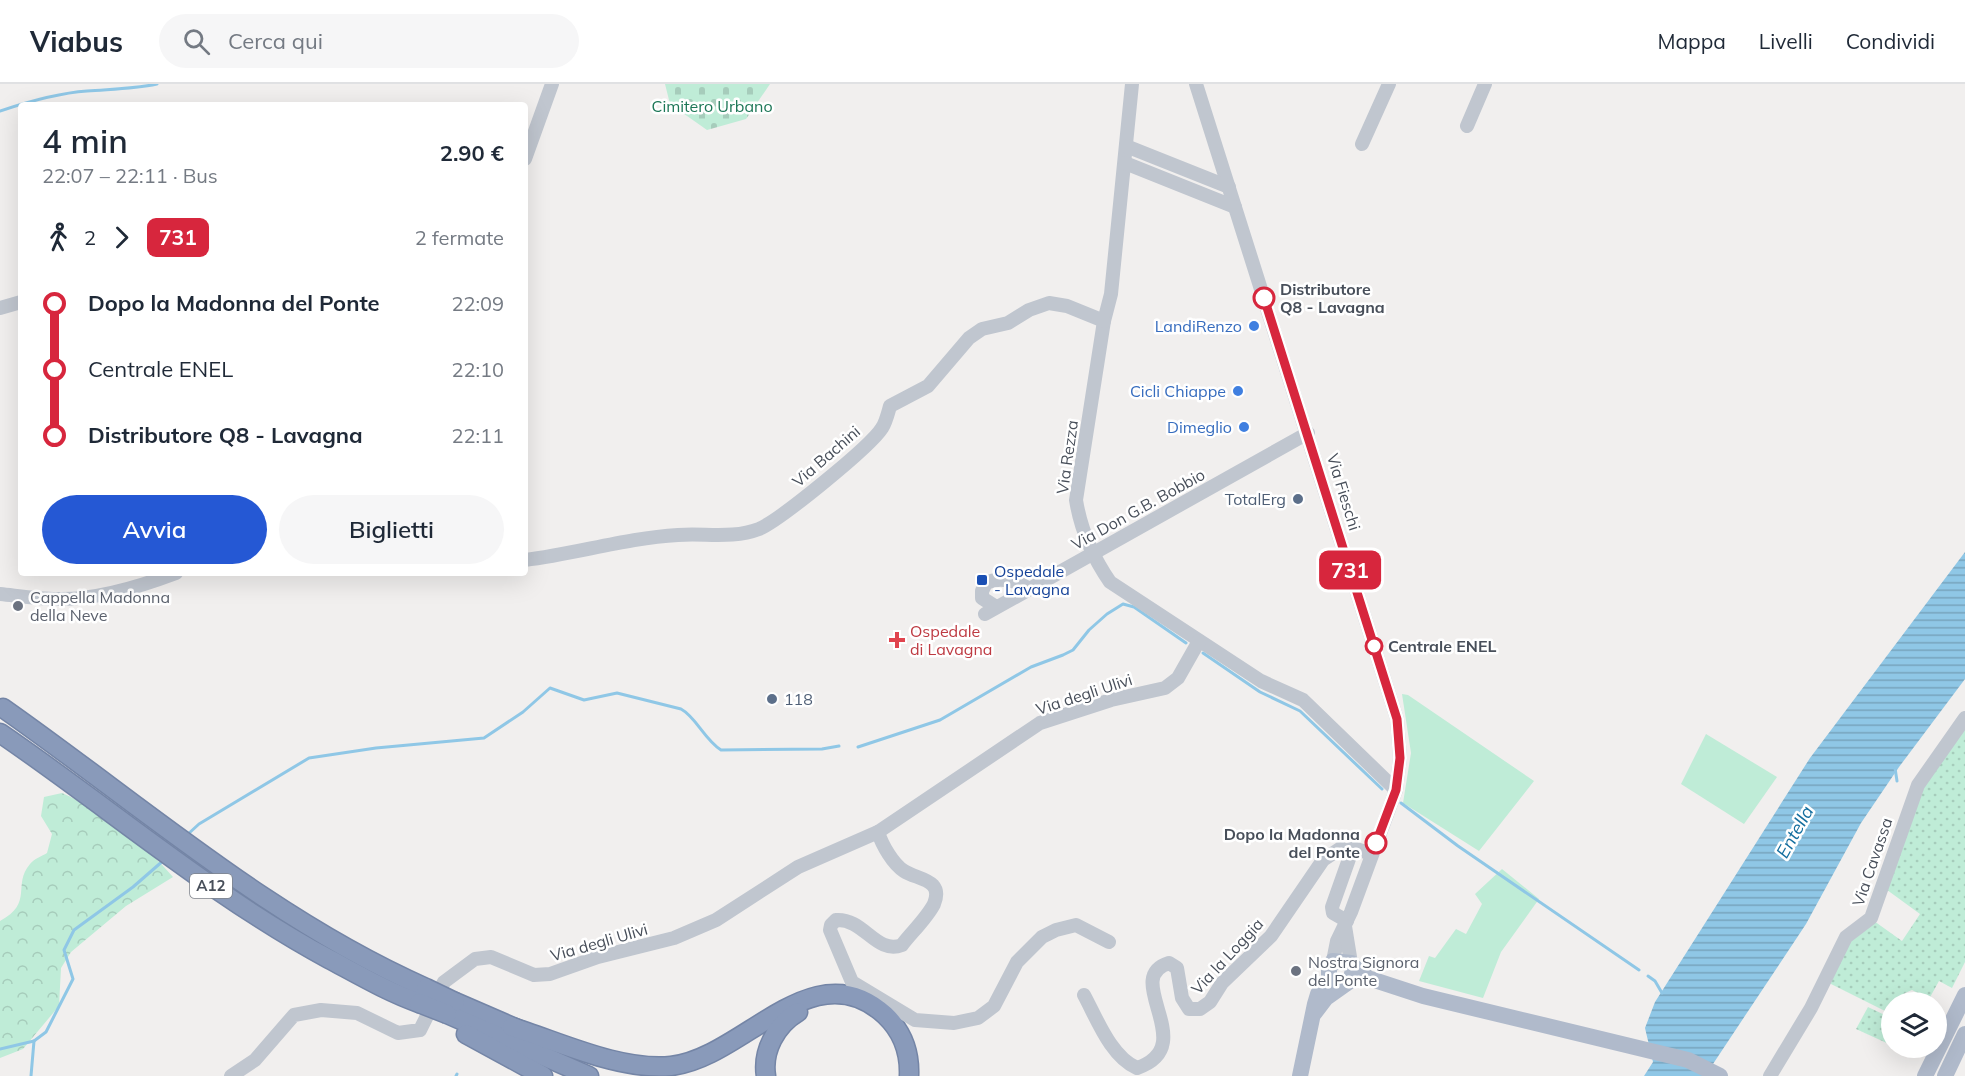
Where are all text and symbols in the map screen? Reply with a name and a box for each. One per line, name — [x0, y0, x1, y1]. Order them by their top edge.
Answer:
search box — [159, 14, 579, 68]
text: Viabus — [30, 24, 123, 59]
icon: search — [180, 25, 213, 58]
text: Cerca qui — [228, 27, 323, 55]
text: Mappa — [1657, 28, 1726, 54]
text: Livelli — [1759, 28, 1813, 54]
text: Condividi — [1846, 28, 1935, 54]
park label: Cimitero Urbano — [651, 96, 773, 116]
text: 4 min — [42, 120, 128, 161]
text: 2.90 € — [440, 139, 504, 167]
text: 22:07 – 22:11 · Bus — [42, 163, 218, 188]
icon: walk — [42, 221, 75, 254]
icon: forward — [105, 221, 138, 254]
text: 731 — [159, 224, 197, 250]
text: 2 — [84, 225, 96, 250]
text: 2 fermate — [415, 225, 504, 250]
place label: Distributore Q8 - Lavagna — [1280, 279, 1385, 317]
marker: Distributore Q8 - Lavagna — [1253, 287, 1275, 309]
text: Dopo la Madonna del Ponte — [88, 289, 380, 317]
text: 22:09 — [451, 291, 504, 316]
place label: LandiRenzo — [1155, 316, 1242, 336]
marker: LandiRenzo — [1247, 319, 1261, 333]
text: Centrale ENEL — [88, 355, 233, 383]
text: 22:10 — [451, 357, 504, 382]
place label: Cicli Chiappe — [1130, 381, 1226, 401]
marker: Cicli Chiappe — [1231, 384, 1245, 398]
place label: Dimeglio — [1167, 417, 1232, 437]
street label: Via Rezza — [1052, 419, 1082, 495]
marker: Dimeglio — [1237, 420, 1251, 434]
text: Distributore Q8 - Lavagna — [88, 421, 363, 449]
street label: Via Bachini — [788, 421, 864, 491]
text: 22:11 — [451, 423, 504, 448]
street label: Via Fieschi — [1323, 451, 1365, 533]
street label: Via Don G.B. Bobbio — [1068, 464, 1208, 554]
place label: TotalErg — [1225, 489, 1286, 509]
marker: TotalErg — [1291, 492, 1305, 506]
button: Avvia — [42, 495, 267, 564]
button: Biglietti — [279, 495, 504, 564]
line badge: 731 — [1316, 550, 1384, 590]
text: 731 — [1331, 557, 1369, 583]
place label: Ospedale - Lavagna — [994, 561, 1070, 599]
marker: Ospedale - Lavagna — [975, 573, 989, 587]
place label: Cappella Madonna della Neve — [30, 587, 170, 625]
marker: Cappella Madonna della Neve — [11, 599, 25, 613]
place label: Ospedale di Lavagna — [910, 621, 992, 659]
marker: Ospedale di Lavagna — [888, 631, 906, 649]
place label: Centrale ENEL — [1388, 636, 1496, 656]
marker: Centrale ENEL — [1365, 637, 1383, 655]
street label: Via degli Ulivi — [1033, 669, 1135, 719]
place label: 118 — [784, 689, 813, 709]
marker: 118 — [765, 692, 779, 706]
water label: Entella — [1771, 801, 1818, 862]
street label: Via Cavassa — [1848, 815, 1896, 909]
place label: Dopo la Madonna del Ponte — [1224, 824, 1360, 862]
marker: Dopo la Madonna del Ponte — [1365, 832, 1387, 854]
road number: A12 — [190, 874, 232, 898]
street label: Via la Loggia — [1187, 914, 1267, 998]
street label: Via degli Ulivi — [548, 919, 650, 965]
place label: Nostra Signora del Ponte — [1308, 952, 1419, 990]
marker: Nostra Signora del Ponte — [1289, 964, 1303, 978]
map controls — [1881, 992, 1947, 1058]
button: layers — [1881, 992, 1947, 1058]

